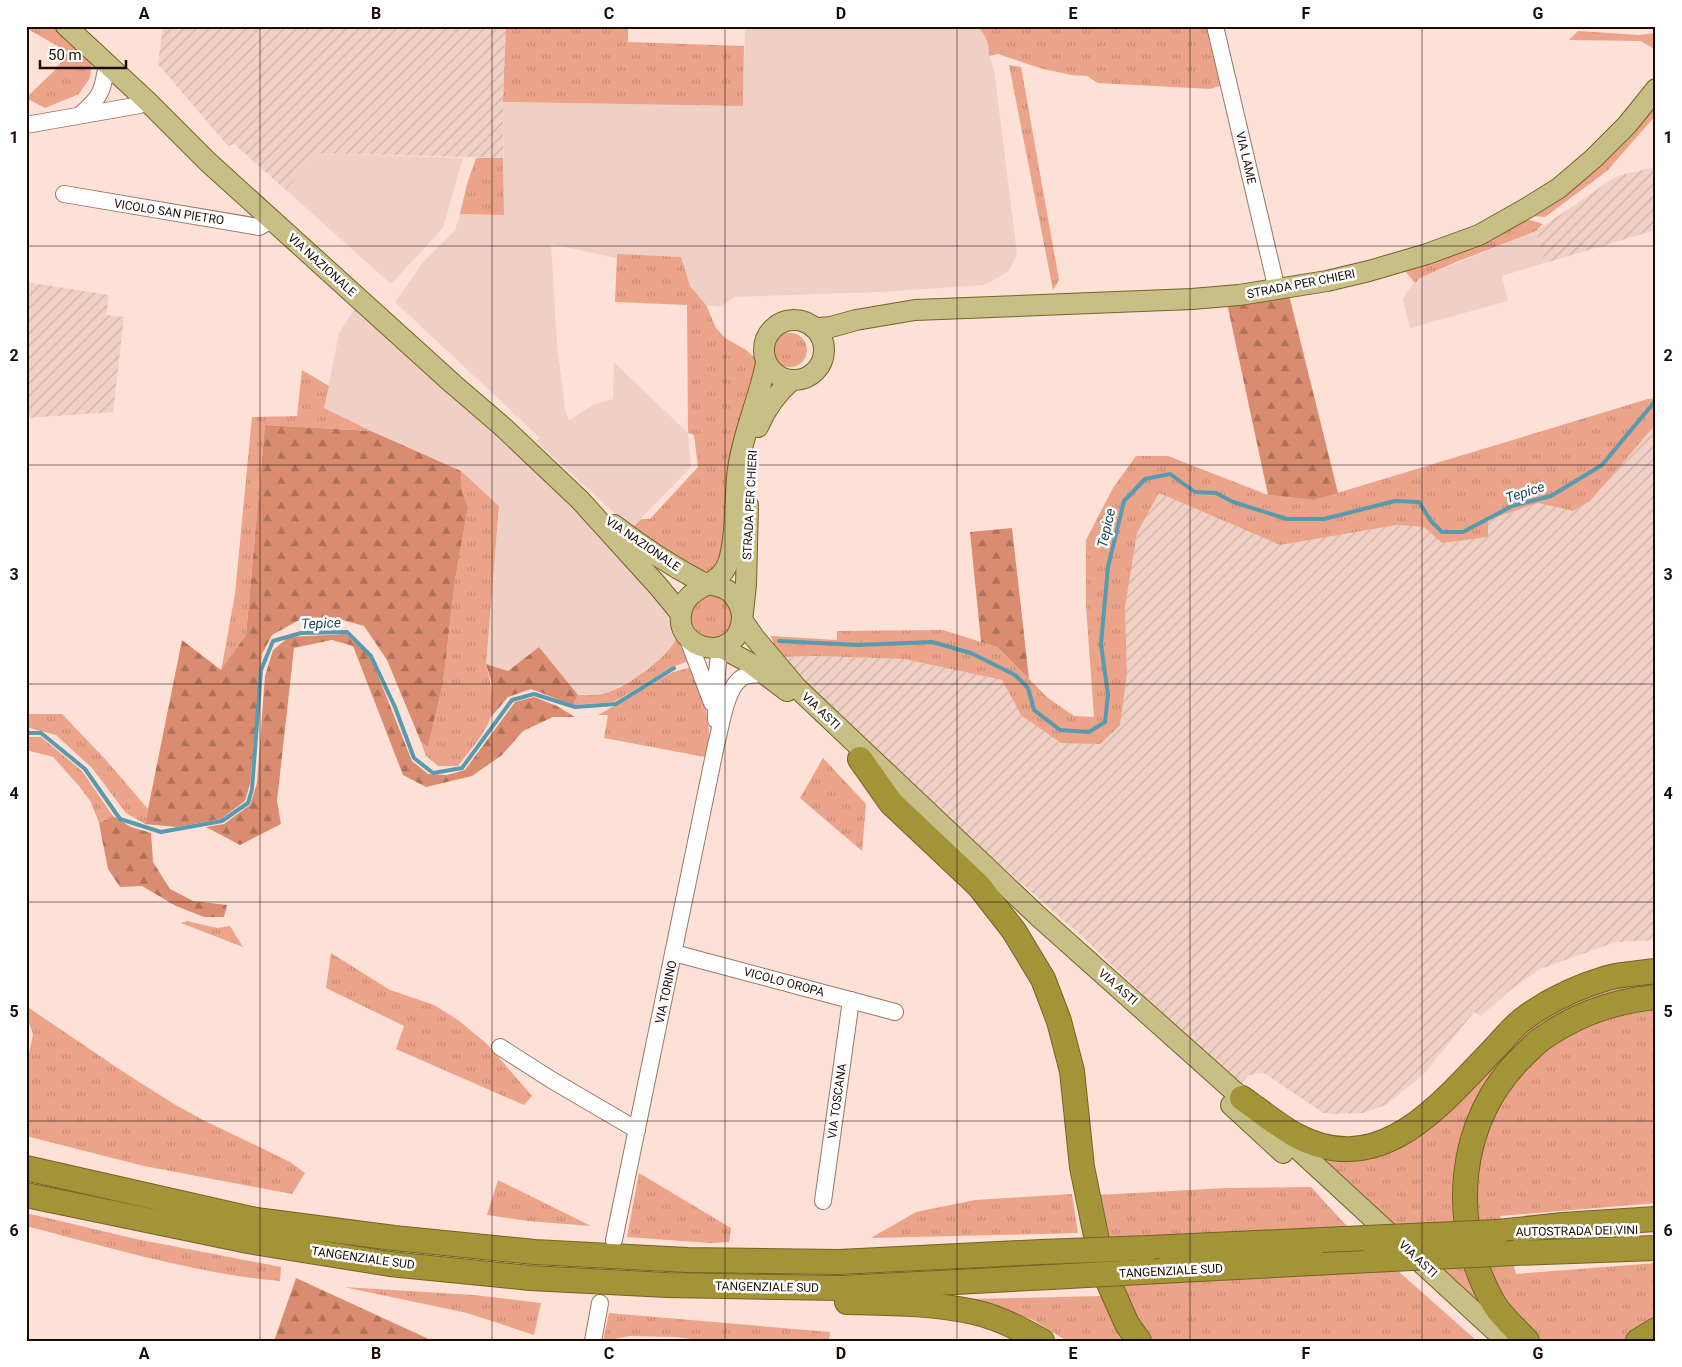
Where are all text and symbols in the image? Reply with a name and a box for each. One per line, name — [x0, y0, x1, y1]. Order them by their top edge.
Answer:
text: A — [139, 4, 150, 23]
text: B — [371, 4, 381, 23]
text: C — [604, 4, 614, 23]
text: D — [836, 4, 846, 23]
text: E — [1069, 4, 1078, 23]
text: F — [1302, 4, 1311, 23]
text: G — [1533, 4, 1544, 23]
scale bar — [40, 38, 126, 70]
text: 50 m — [48, 46, 82, 64]
text: 1 — [9, 128, 19, 147]
text: 1 — [1663, 128, 1673, 147]
street label: VIA LAME — [1233, 130, 1259, 186]
street label: VICOLO SAN PIETRO — [113, 196, 225, 228]
street label: VIA NAZIONALE — [285, 231, 359, 299]
street label: STRADA PER CHIERI — [1246, 267, 1356, 301]
text: 2 — [9, 346, 19, 365]
text: 2 — [1663, 346, 1673, 365]
street label: STRADA PER CHIERI — [740, 450, 760, 560]
water label: Tepice — [1504, 478, 1546, 506]
water label: Tepice — [1094, 507, 1118, 549]
street label: VIA NAZIONALE — [603, 514, 683, 574]
text: 3 — [9, 565, 19, 584]
text: 3 — [1663, 565, 1673, 584]
water label: Tepice — [301, 614, 341, 632]
street label: VIA ASTI — [799, 690, 843, 732]
text: 4 — [9, 784, 19, 803]
text: 4 — [1663, 784, 1673, 803]
street label: VIA TORINO — [652, 959, 680, 1025]
street label: VICOLO OROPA — [742, 965, 826, 1000]
street label: VIA ASTI — [1096, 966, 1140, 1008]
text: 5 — [9, 1002, 19, 1021]
text: 5 — [1663, 1002, 1673, 1021]
street label: VIA TOSCANA — [825, 1062, 849, 1140]
text: 6 — [9, 1221, 19, 1240]
text: 6 — [1663, 1221, 1673, 1240]
street label: AUTOSTRADA DEI VINI — [1516, 1223, 1638, 1239]
street label: VIA ASTI — [1396, 1238, 1440, 1280]
street label: TANGENZIALE SUD — [310, 1244, 416, 1272]
street label: TANGENZIALE SUD — [1119, 1261, 1223, 1281]
street label: TANGENZIALE SUD — [715, 1279, 819, 1295]
text: A — [139, 1344, 150, 1363]
text: B — [371, 1344, 381, 1363]
text: C — [604, 1344, 614, 1363]
text: D — [836, 1344, 846, 1363]
text: E — [1069, 1344, 1078, 1363]
text: F — [1302, 1344, 1311, 1363]
text: G — [1533, 1344, 1544, 1363]

